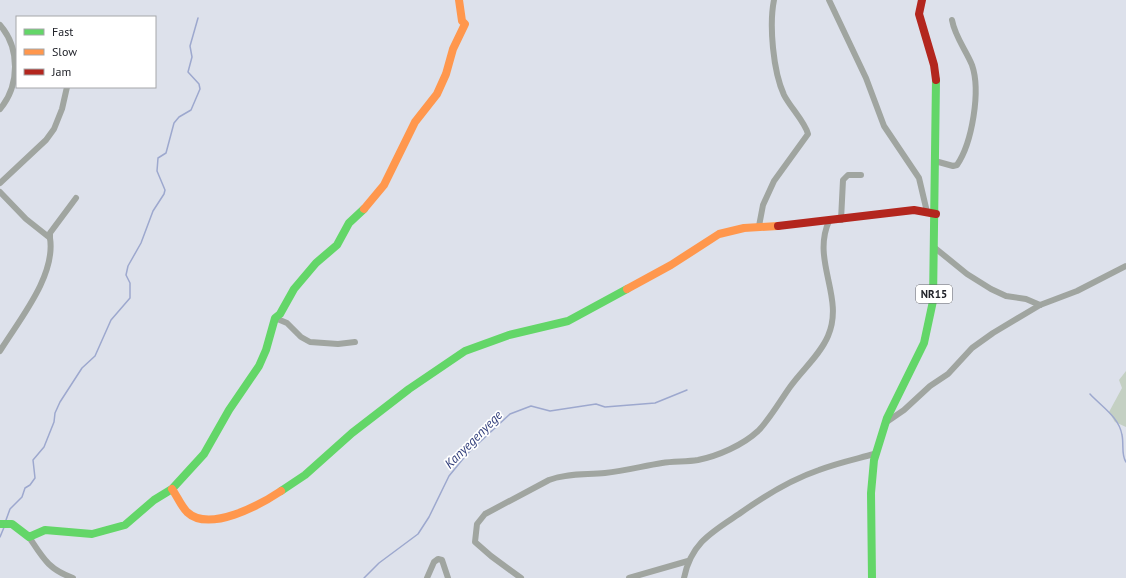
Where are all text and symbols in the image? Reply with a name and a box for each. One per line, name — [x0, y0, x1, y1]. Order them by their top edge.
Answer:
legend — [16, 16, 156, 88]
text: Fast — [52, 24, 73, 39]
text: Slow — [52, 44, 77, 59]
text: Jam — [51, 64, 71, 79]
road number: NR15 — [916, 285, 952, 303]
water label: Kanyegenyege — [441, 407, 506, 472]

